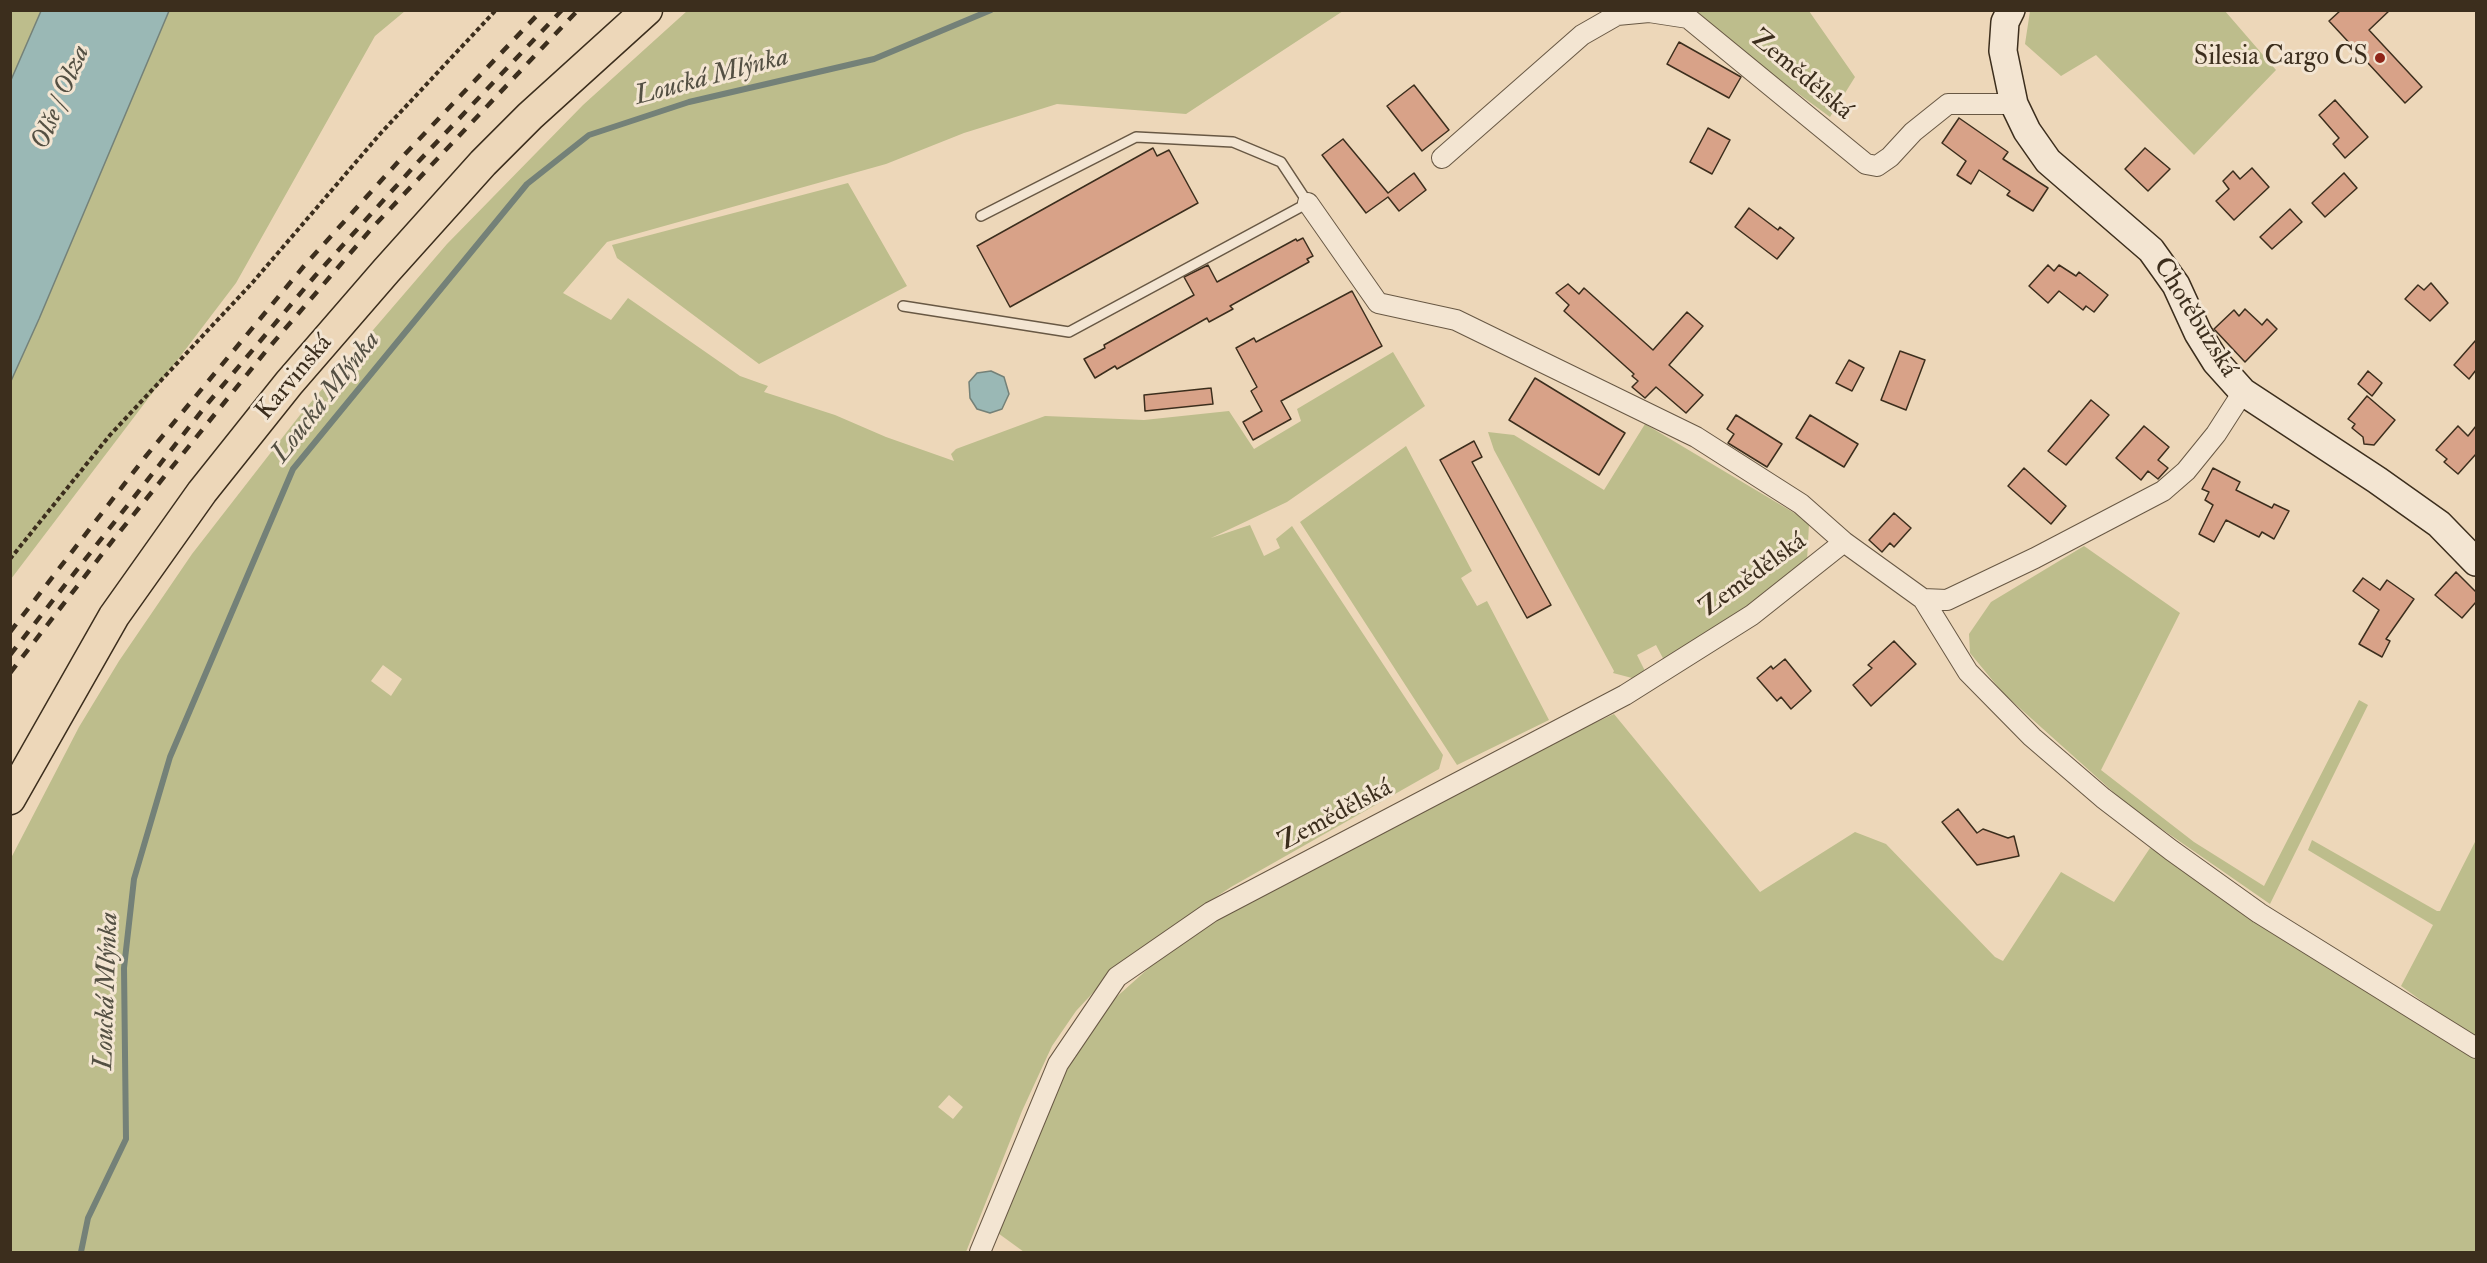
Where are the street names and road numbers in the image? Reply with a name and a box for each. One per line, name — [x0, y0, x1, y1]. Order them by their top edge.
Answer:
street label: Zemědělská — [1744, 24, 1858, 128]
street label: Chotěbuzská — [2145, 252, 2243, 384]
street label: Karvinská — [250, 329, 340, 427]
street label: Zemědělská — [1695, 527, 1813, 625]
street label: Zemědělská — [1274, 773, 1398, 859]

